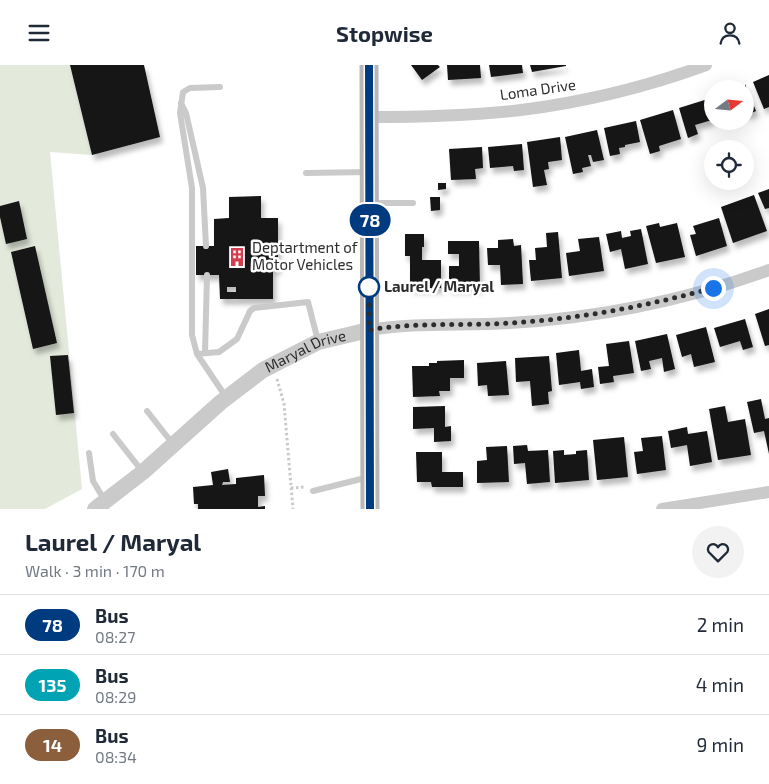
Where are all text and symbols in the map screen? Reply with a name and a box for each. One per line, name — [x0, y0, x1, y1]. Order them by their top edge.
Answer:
icon: menu — [25, 19, 53, 47]
icon: person — [716, 19, 744, 47]
text: Stopwise — [336, 20, 433, 46]
street label: Loma Drive — [499, 75, 577, 103]
north arrow — [704, 80, 754, 130]
map controls — [704, 80, 754, 190]
button: locate — [704, 140, 754, 190]
line badge: 78 — [348, 204, 392, 236]
text: 78 — [360, 209, 380, 231]
place label: Deptartment of Motor Vehicles — [252, 238, 358, 273]
building icon: Deptartment of Motor Vehicles — [226, 246, 248, 268]
marker: Laurel / Maryal — [358, 276, 380, 298]
your location — [701, 276, 726, 301]
place label: Laurel / Maryal — [384, 277, 494, 296]
street label: Maryal Drive — [262, 326, 347, 376]
button: heart — [692, 526, 744, 578]
text: Laurel / Maryal — [25, 527, 201, 556]
text: Walk · 3 min · 170 m — [25, 561, 165, 580]
text: Bus — [95, 604, 129, 627]
text: 2 min — [697, 613, 744, 636]
text: 78 — [42, 614, 63, 636]
text: 08:27 — [95, 627, 135, 646]
text: Bus — [95, 664, 129, 687]
text: 4 min — [696, 673, 744, 696]
text: 135 — [39, 674, 66, 696]
text: 08:29 — [95, 687, 136, 706]
text: Bus — [95, 724, 129, 747]
text: 9 min — [696, 733, 744, 756]
text: 14 — [43, 734, 62, 756]
text: 08:34 — [95, 747, 137, 766]

